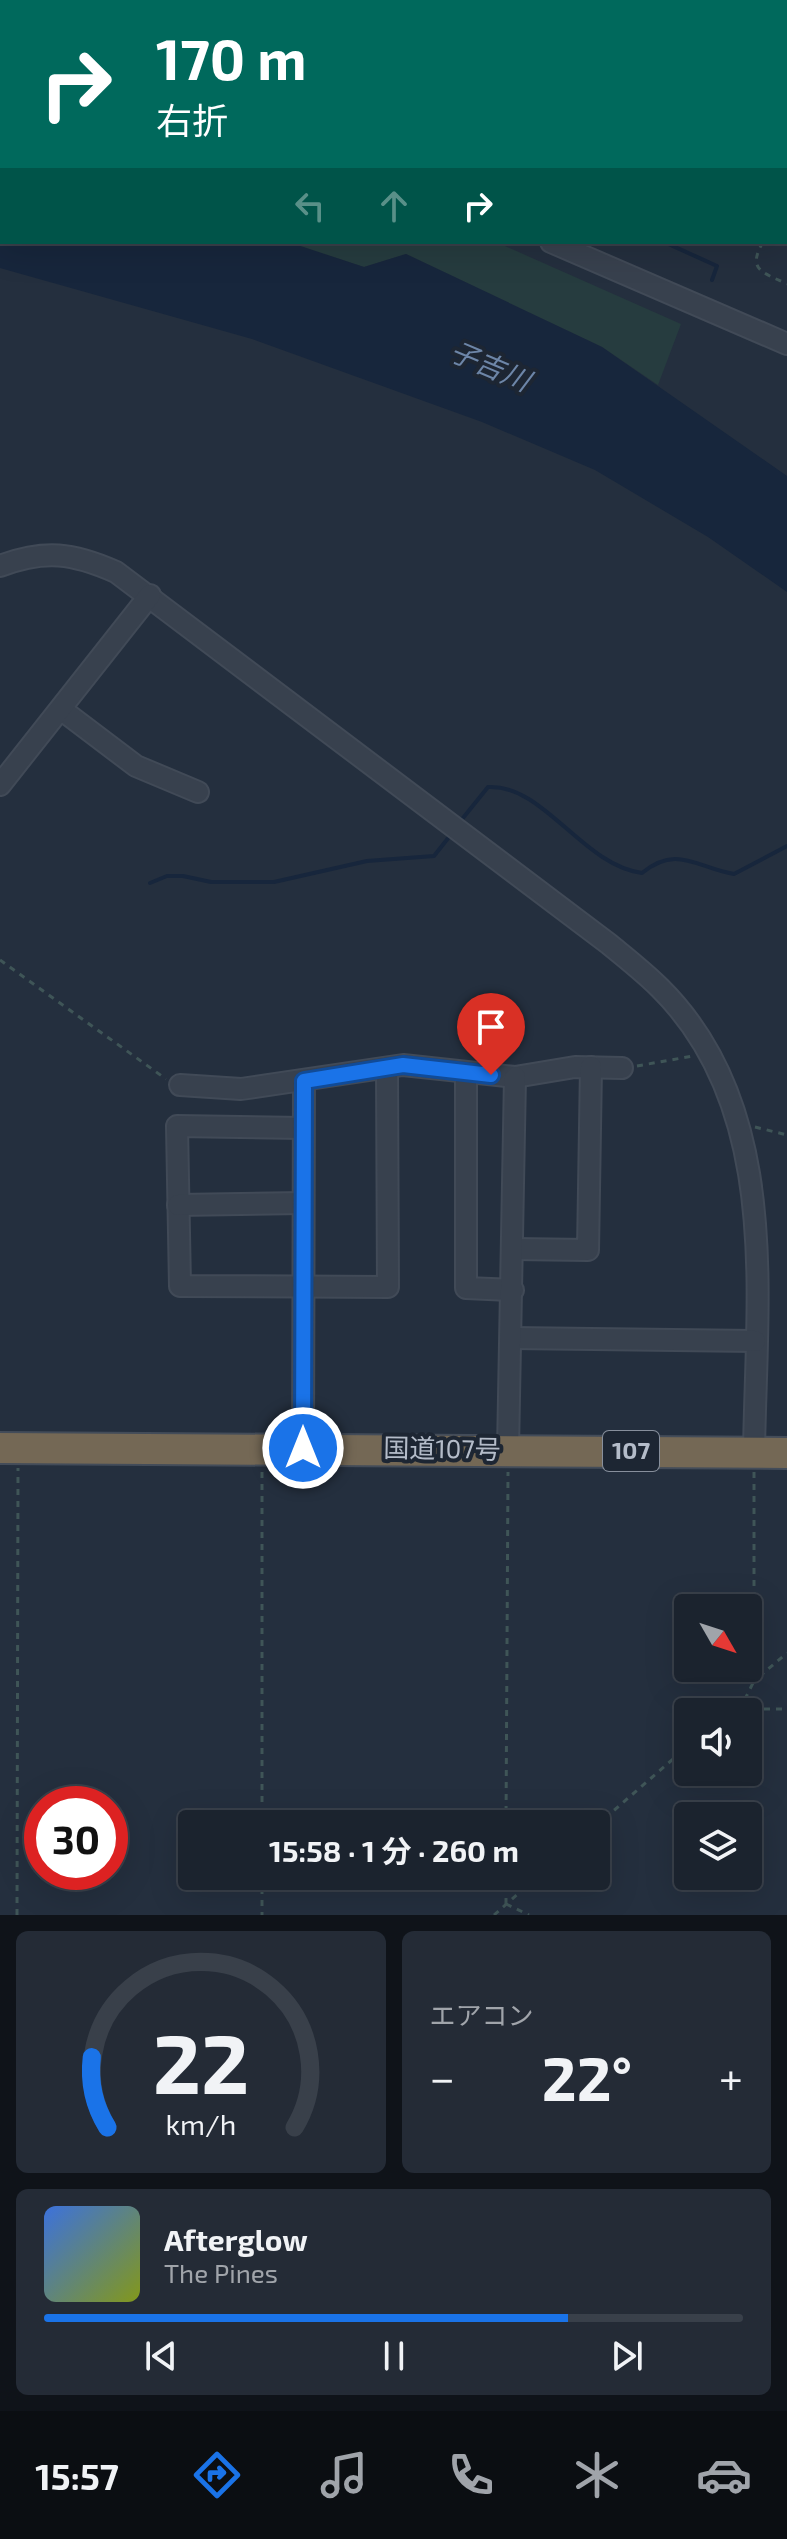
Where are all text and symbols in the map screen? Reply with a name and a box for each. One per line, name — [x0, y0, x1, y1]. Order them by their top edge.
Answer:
text: 170 m — [156, 24, 307, 91]
icon: right — [24, 32, 128, 136]
text: 右折 — [156, 98, 228, 141]
icon: left — [288, 184, 332, 228]
icon: ahead — [372, 184, 416, 228]
icon: right — [456, 184, 500, 228]
water label: 子吉川 — [445, 333, 538, 398]
pin — [457, 993, 525, 1075]
icon: arrive — [469, 1005, 513, 1049]
position arrow — [261, 1406, 345, 1490]
street label: 国道107号 — [383, 1431, 501, 1464]
road number: 107 — [603, 1431, 659, 1471]
north arrow — [674, 1594, 762, 1682]
map controls — [674, 1594, 762, 1890]
button: sound — [674, 1698, 762, 1786]
speed limit sign: 30 — [24, 1786, 128, 1890]
button: layers — [674, 1802, 762, 1890]
text: 15:58 · 1 分 · 260 m — [269, 1832, 519, 1868]
text: エアコン — [430, 1999, 534, 2030]
text: 22 — [152, 2011, 249, 2111]
text: 22° — [542, 2041, 632, 2113]
text: − — [430, 2050, 455, 2103]
text: + — [719, 2050, 743, 2103]
text: km/h — [165, 2106, 236, 2141]
text: Afterglow — [164, 2221, 308, 2257]
text: The Pines — [164, 2257, 278, 2288]
icon: previous — [139, 2334, 183, 2378]
icon: pause — [372, 2334, 416, 2378]
icon: next — [605, 2334, 649, 2378]
icon: directions — [189, 2447, 245, 2503]
icon: music — [316, 2447, 372, 2503]
icon: phone — [443, 2447, 499, 2503]
icon: climate — [569, 2447, 625, 2503]
icon: car — [696, 2447, 752, 2503]
text: 15:57 — [35, 2454, 119, 2497]

